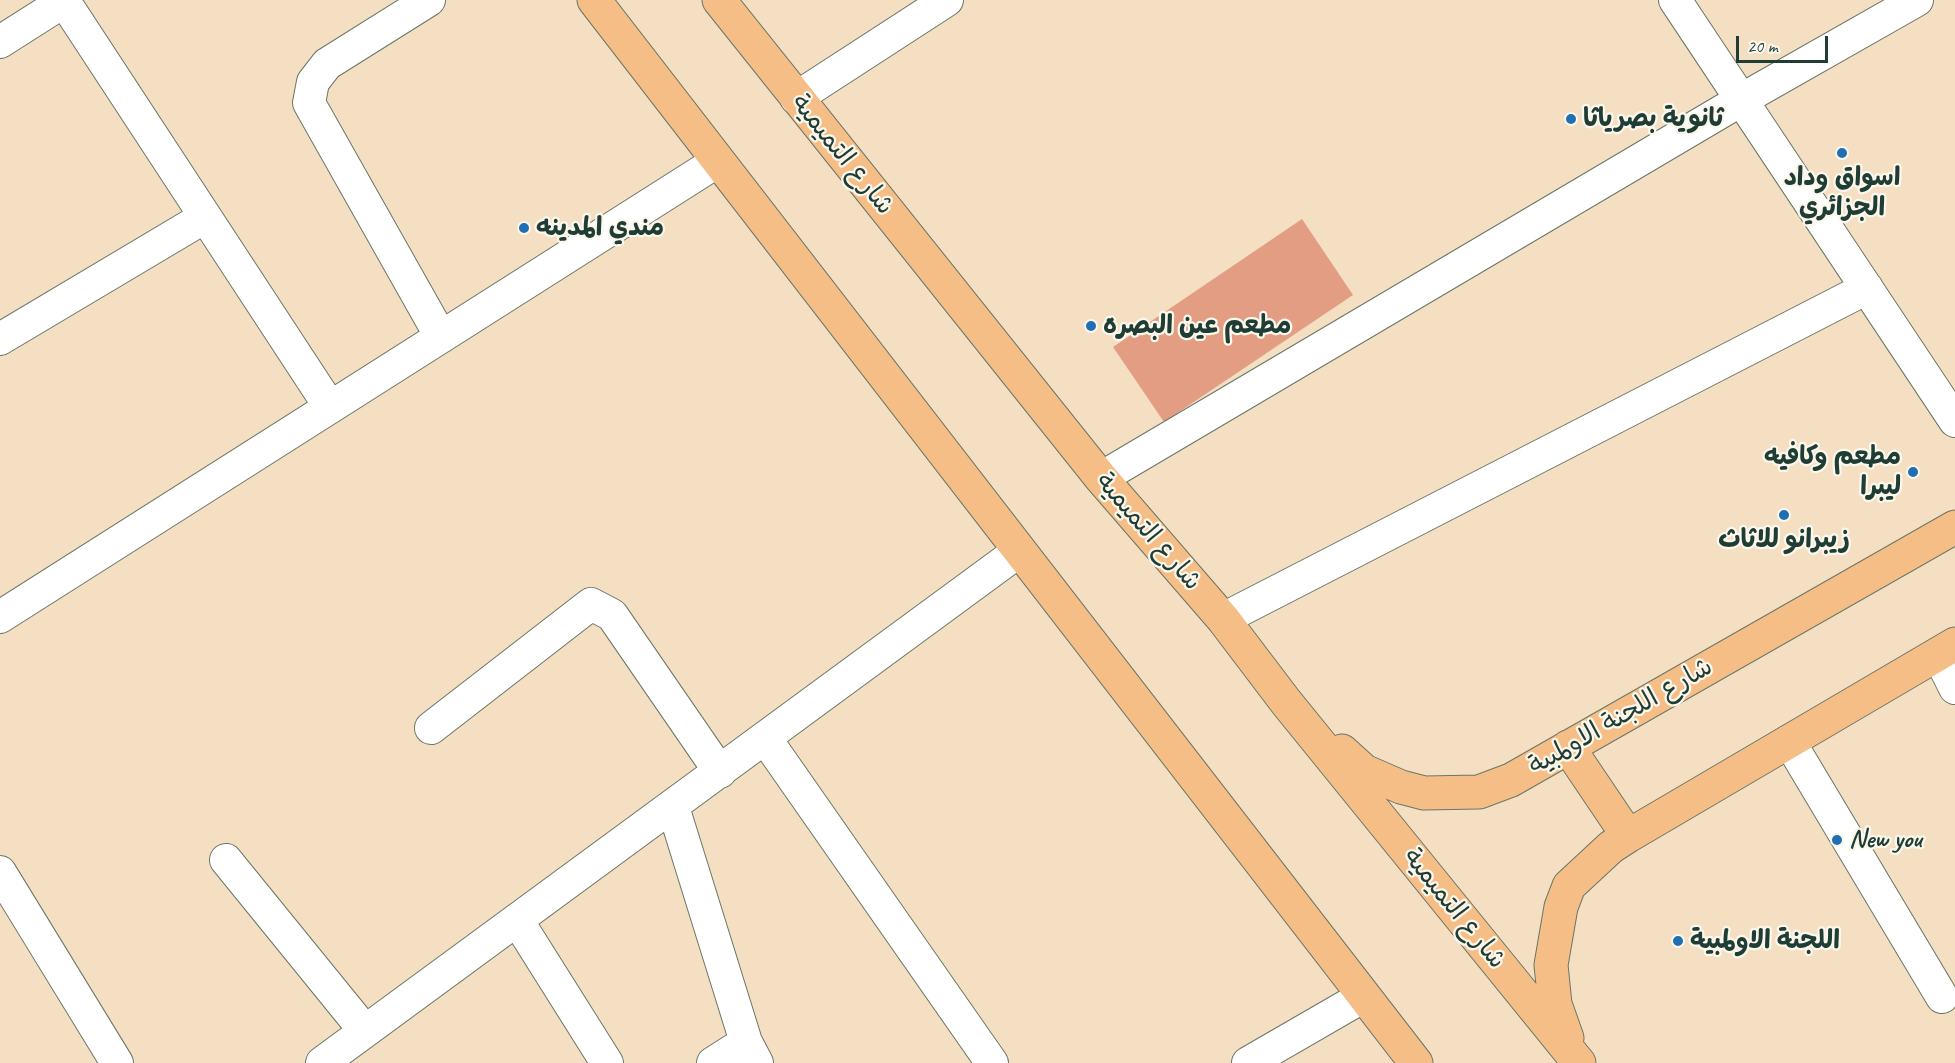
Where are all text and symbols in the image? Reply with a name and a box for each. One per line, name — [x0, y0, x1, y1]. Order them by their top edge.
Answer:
scale bar — [1739, 24, 1830, 62]
text: 20 m — [1747, 35, 1778, 57]
street label: شارع التميمية — [784, 88, 900, 222]
place label: ثانوية بصرياثا — [1583, 103, 1723, 135]
marker: ثانوية بصرياثا — [1564, 112, 1578, 126]
marker: اسواق وداد الجزائري — [1835, 146, 1849, 160]
place label: اسواق وداد الجزائري — [1784, 162, 1900, 224]
place label: مندي المدينه — [536, 212, 664, 244]
marker: مندي المدينه — [517, 221, 531, 235]
place label: مطعم عين البصره — [1103, 310, 1291, 342]
marker: مطعم عين البصره — [1084, 319, 1098, 333]
place label: مطعم وكافيه ليبرا — [1764, 441, 1901, 502]
marker: مطعم وكافيه ليبرا — [1906, 465, 1920, 479]
street label: شارع التميمية — [1088, 467, 1208, 597]
marker: زيبرانو للاثاث — [1777, 508, 1791, 522]
place label: زيبرانو للاثاث — [1718, 524, 1850, 556]
street label: شارع اللجنة الاولمبية — [1523, 652, 1719, 782]
place label: New you — [1849, 824, 1922, 856]
marker: New you — [1830, 833, 1844, 847]
street label: شارع التميمية — [1396, 842, 1512, 976]
place label: اللجنة الاولمبية — [1690, 925, 1840, 957]
marker: اللجنة الاولمبية — [1671, 934, 1685, 948]

